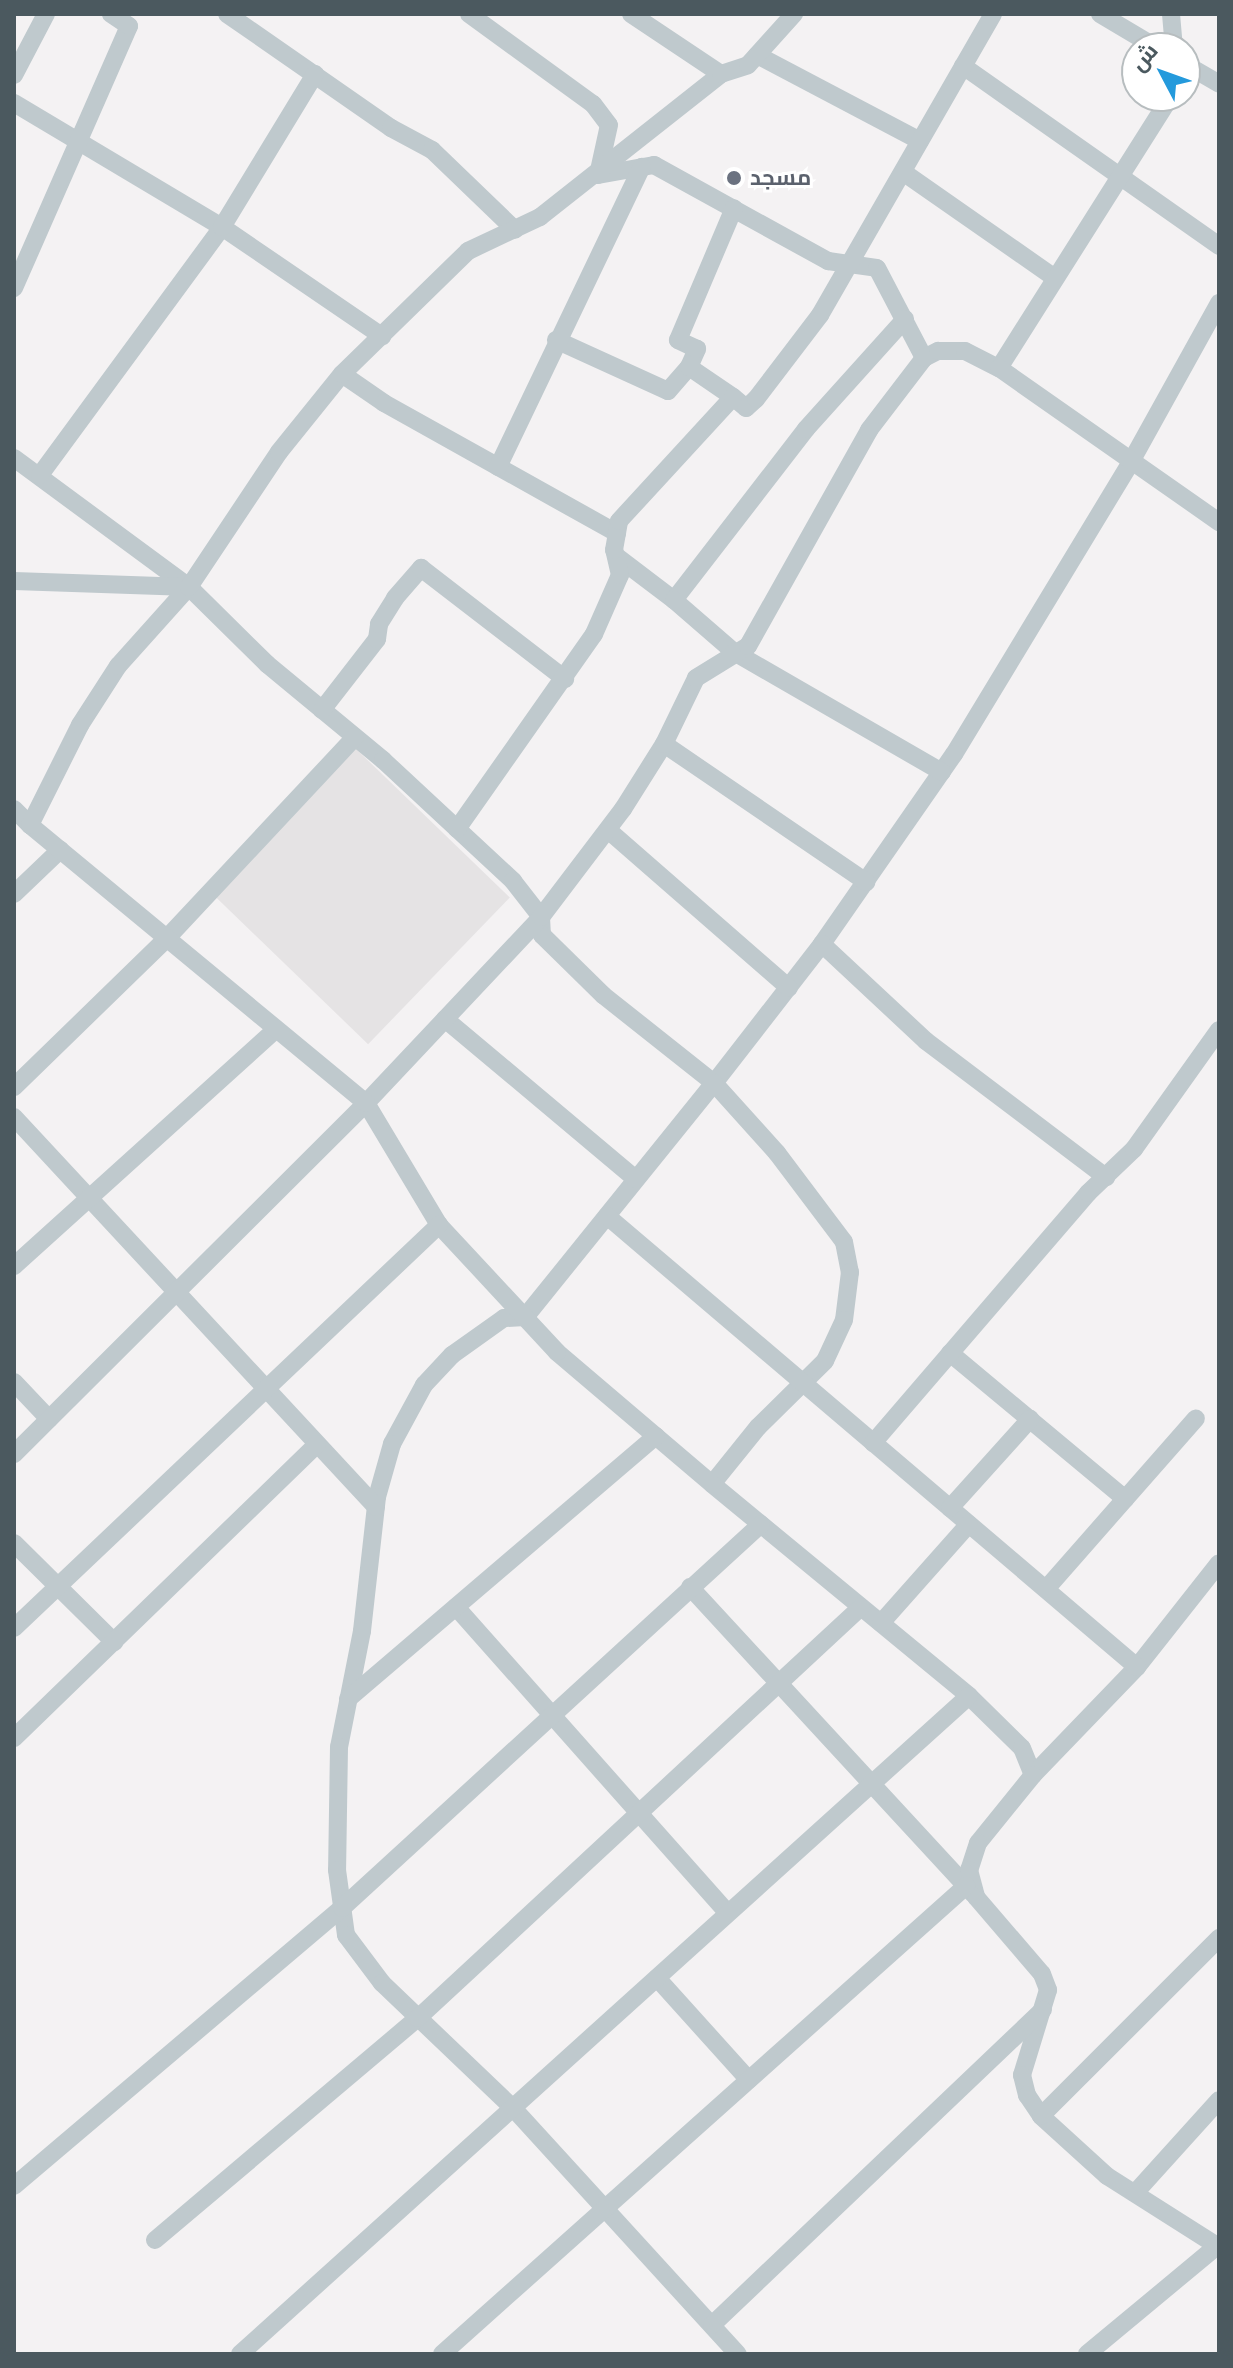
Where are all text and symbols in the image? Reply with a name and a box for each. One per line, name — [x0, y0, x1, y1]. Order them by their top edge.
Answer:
north arrow — [1121, 32, 1201, 112]
text: ش — [1125, 38, 1163, 77]
place label: مسجد — [750, 165, 811, 191]
marker: مسجد — [725, 169, 743, 187]

